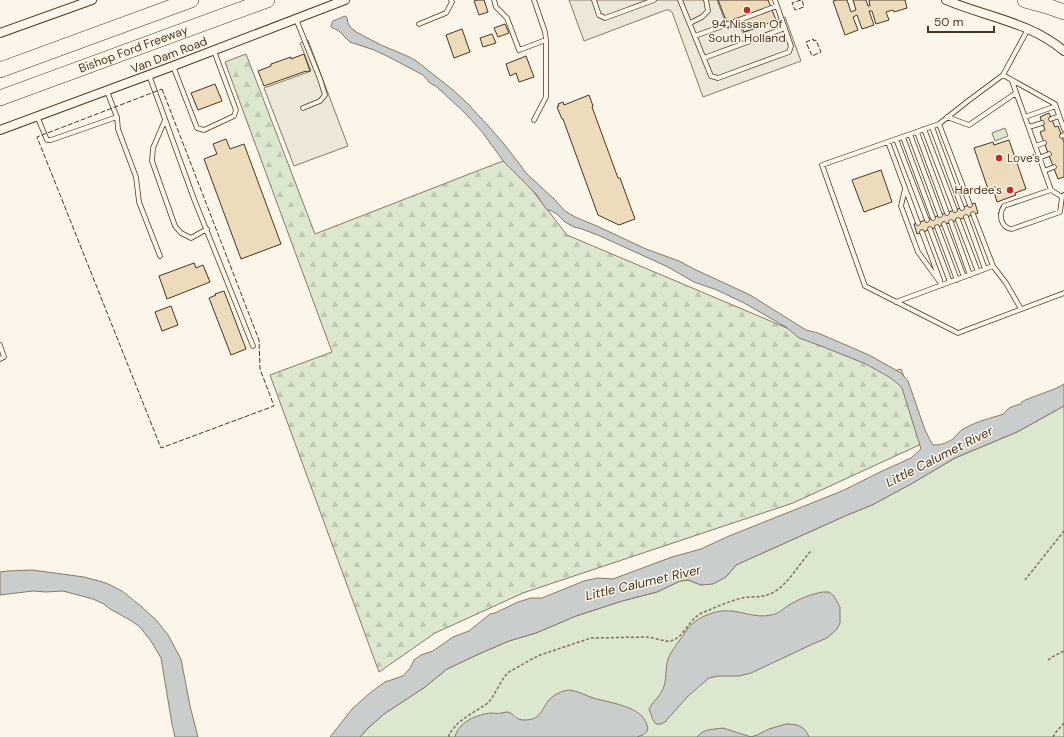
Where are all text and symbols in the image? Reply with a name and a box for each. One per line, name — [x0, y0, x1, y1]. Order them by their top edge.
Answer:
marker: 94 Nissan Of South Holland — [742, 5, 752, 15]
scale bar — [928, 8, 994, 34]
text: 50 m — [934, 14, 963, 30]
place label: 94 Nissan Of South Holland — [708, 16, 786, 46]
street label: Bishop Ford Freeway — [76, 22, 190, 76]
street label: Van Dam Road — [129, 33, 209, 77]
place label: Love's — [1007, 150, 1040, 166]
marker: Love's — [994, 153, 1004, 163]
place label: Hardee's — [955, 182, 1002, 198]
marker: Hardee's — [1005, 185, 1015, 195]
water label: Little Calumet River — [883, 421, 997, 491]
water label: Little Calumet River — [584, 561, 704, 604]

